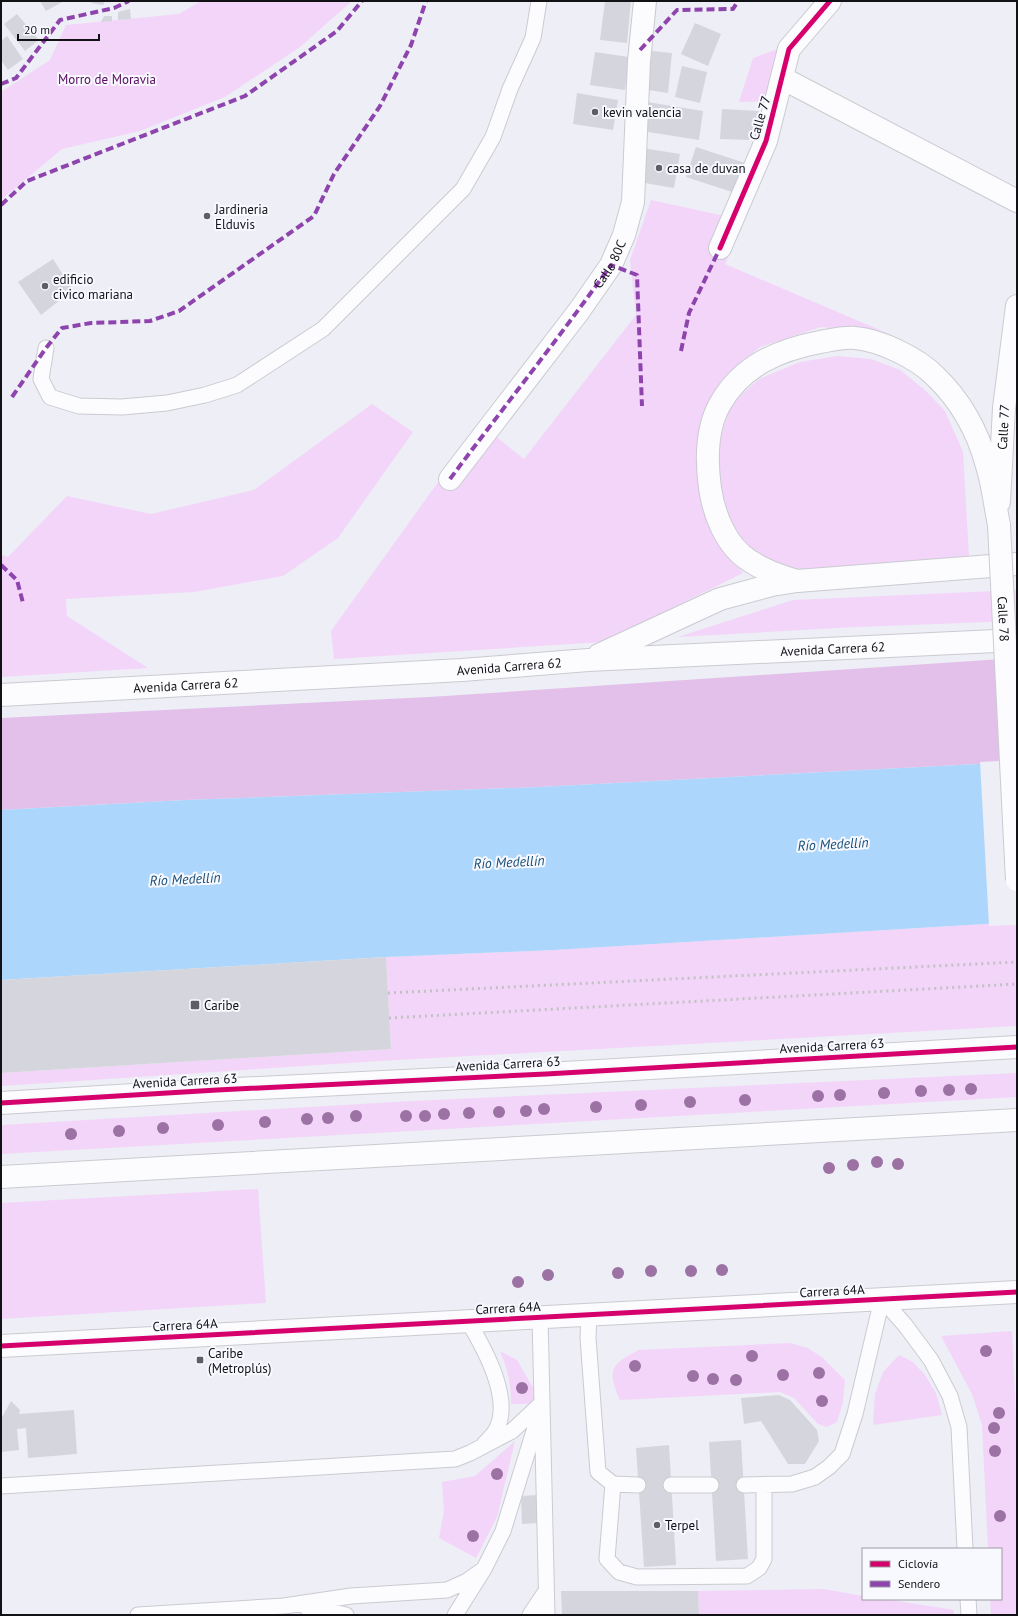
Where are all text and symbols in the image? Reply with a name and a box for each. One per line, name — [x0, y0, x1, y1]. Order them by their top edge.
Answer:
scale bar — [18, 16, 99, 42]
text: 20 m — [24, 22, 50, 37]
park label: Morro de Moravia — [58, 71, 156, 88]
street label: Calle 77 — [746, 94, 774, 142]
place label: kevin valencia — [603, 104, 682, 121]
marker: kevin valencia — [590, 107, 600, 117]
place label: casa de duvan — [667, 160, 746, 177]
marker: casa de duvan — [654, 163, 664, 173]
place label: Jardineria Elduvis — [214, 201, 268, 233]
marker: Jardineria Elduvis — [202, 211, 212, 221]
street label: Calle 80C — [589, 237, 629, 291]
place label: edificio civico mariana — [53, 271, 133, 303]
marker: edificio civico mariana — [40, 281, 50, 291]
street label: Calle 77 — [993, 403, 1013, 450]
street label: Calle 78 — [994, 596, 1013, 642]
street label: Avenida Carrera 62 — [780, 638, 886, 660]
street label: Avenida Carrera 62 — [456, 654, 562, 679]
street label: Avenida Carrera 62 — [133, 674, 239, 696]
water label: Río Medellín — [797, 833, 869, 855]
water label: Río Medellín — [473, 851, 545, 873]
water label: Río Medellín — [149, 868, 221, 890]
place label: Caribe — [204, 997, 239, 1014]
marker: Caribe — [189, 999, 201, 1011]
street label: Avenida Carrera 63 — [779, 1035, 885, 1057]
street label: Avenida Carrera 63 — [455, 1053, 561, 1075]
street label: Avenida Carrera 63 — [132, 1070, 238, 1092]
street label: Carrera 64A — [799, 1281, 865, 1301]
street label: Carrera 64A — [475, 1298, 541, 1318]
street label: Carrera 64A — [152, 1315, 218, 1335]
place label: Caribe (Metroplús) — [208, 1345, 271, 1377]
marker: Caribe (Metroplús) — [195, 1355, 205, 1365]
place label: Terpel — [665, 1517, 699, 1534]
marker: Terpel — [652, 1520, 662, 1530]
legend — [862, 1548, 1002, 1600]
text: Ciclovía — [898, 1556, 938, 1571]
text: Sendero — [898, 1576, 940, 1591]

